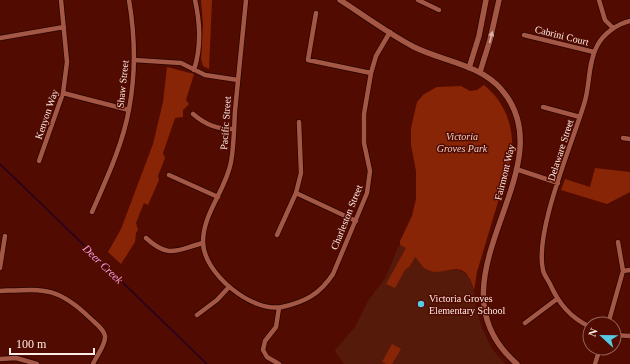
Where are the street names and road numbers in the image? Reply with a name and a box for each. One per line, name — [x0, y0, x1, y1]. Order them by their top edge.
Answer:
street label: Cabrini Court — [534, 23, 590, 48]
street label: Shaw Street — [115, 59, 131, 109]
street label: Kenyon Way — [33, 88, 60, 141]
street label: Pacific Street — [218, 96, 233, 150]
street label: Delaware Street — [545, 118, 576, 182]
street label: Fairmont Way — [492, 143, 517, 201]
street label: Charleston Street — [328, 183, 365, 251]

